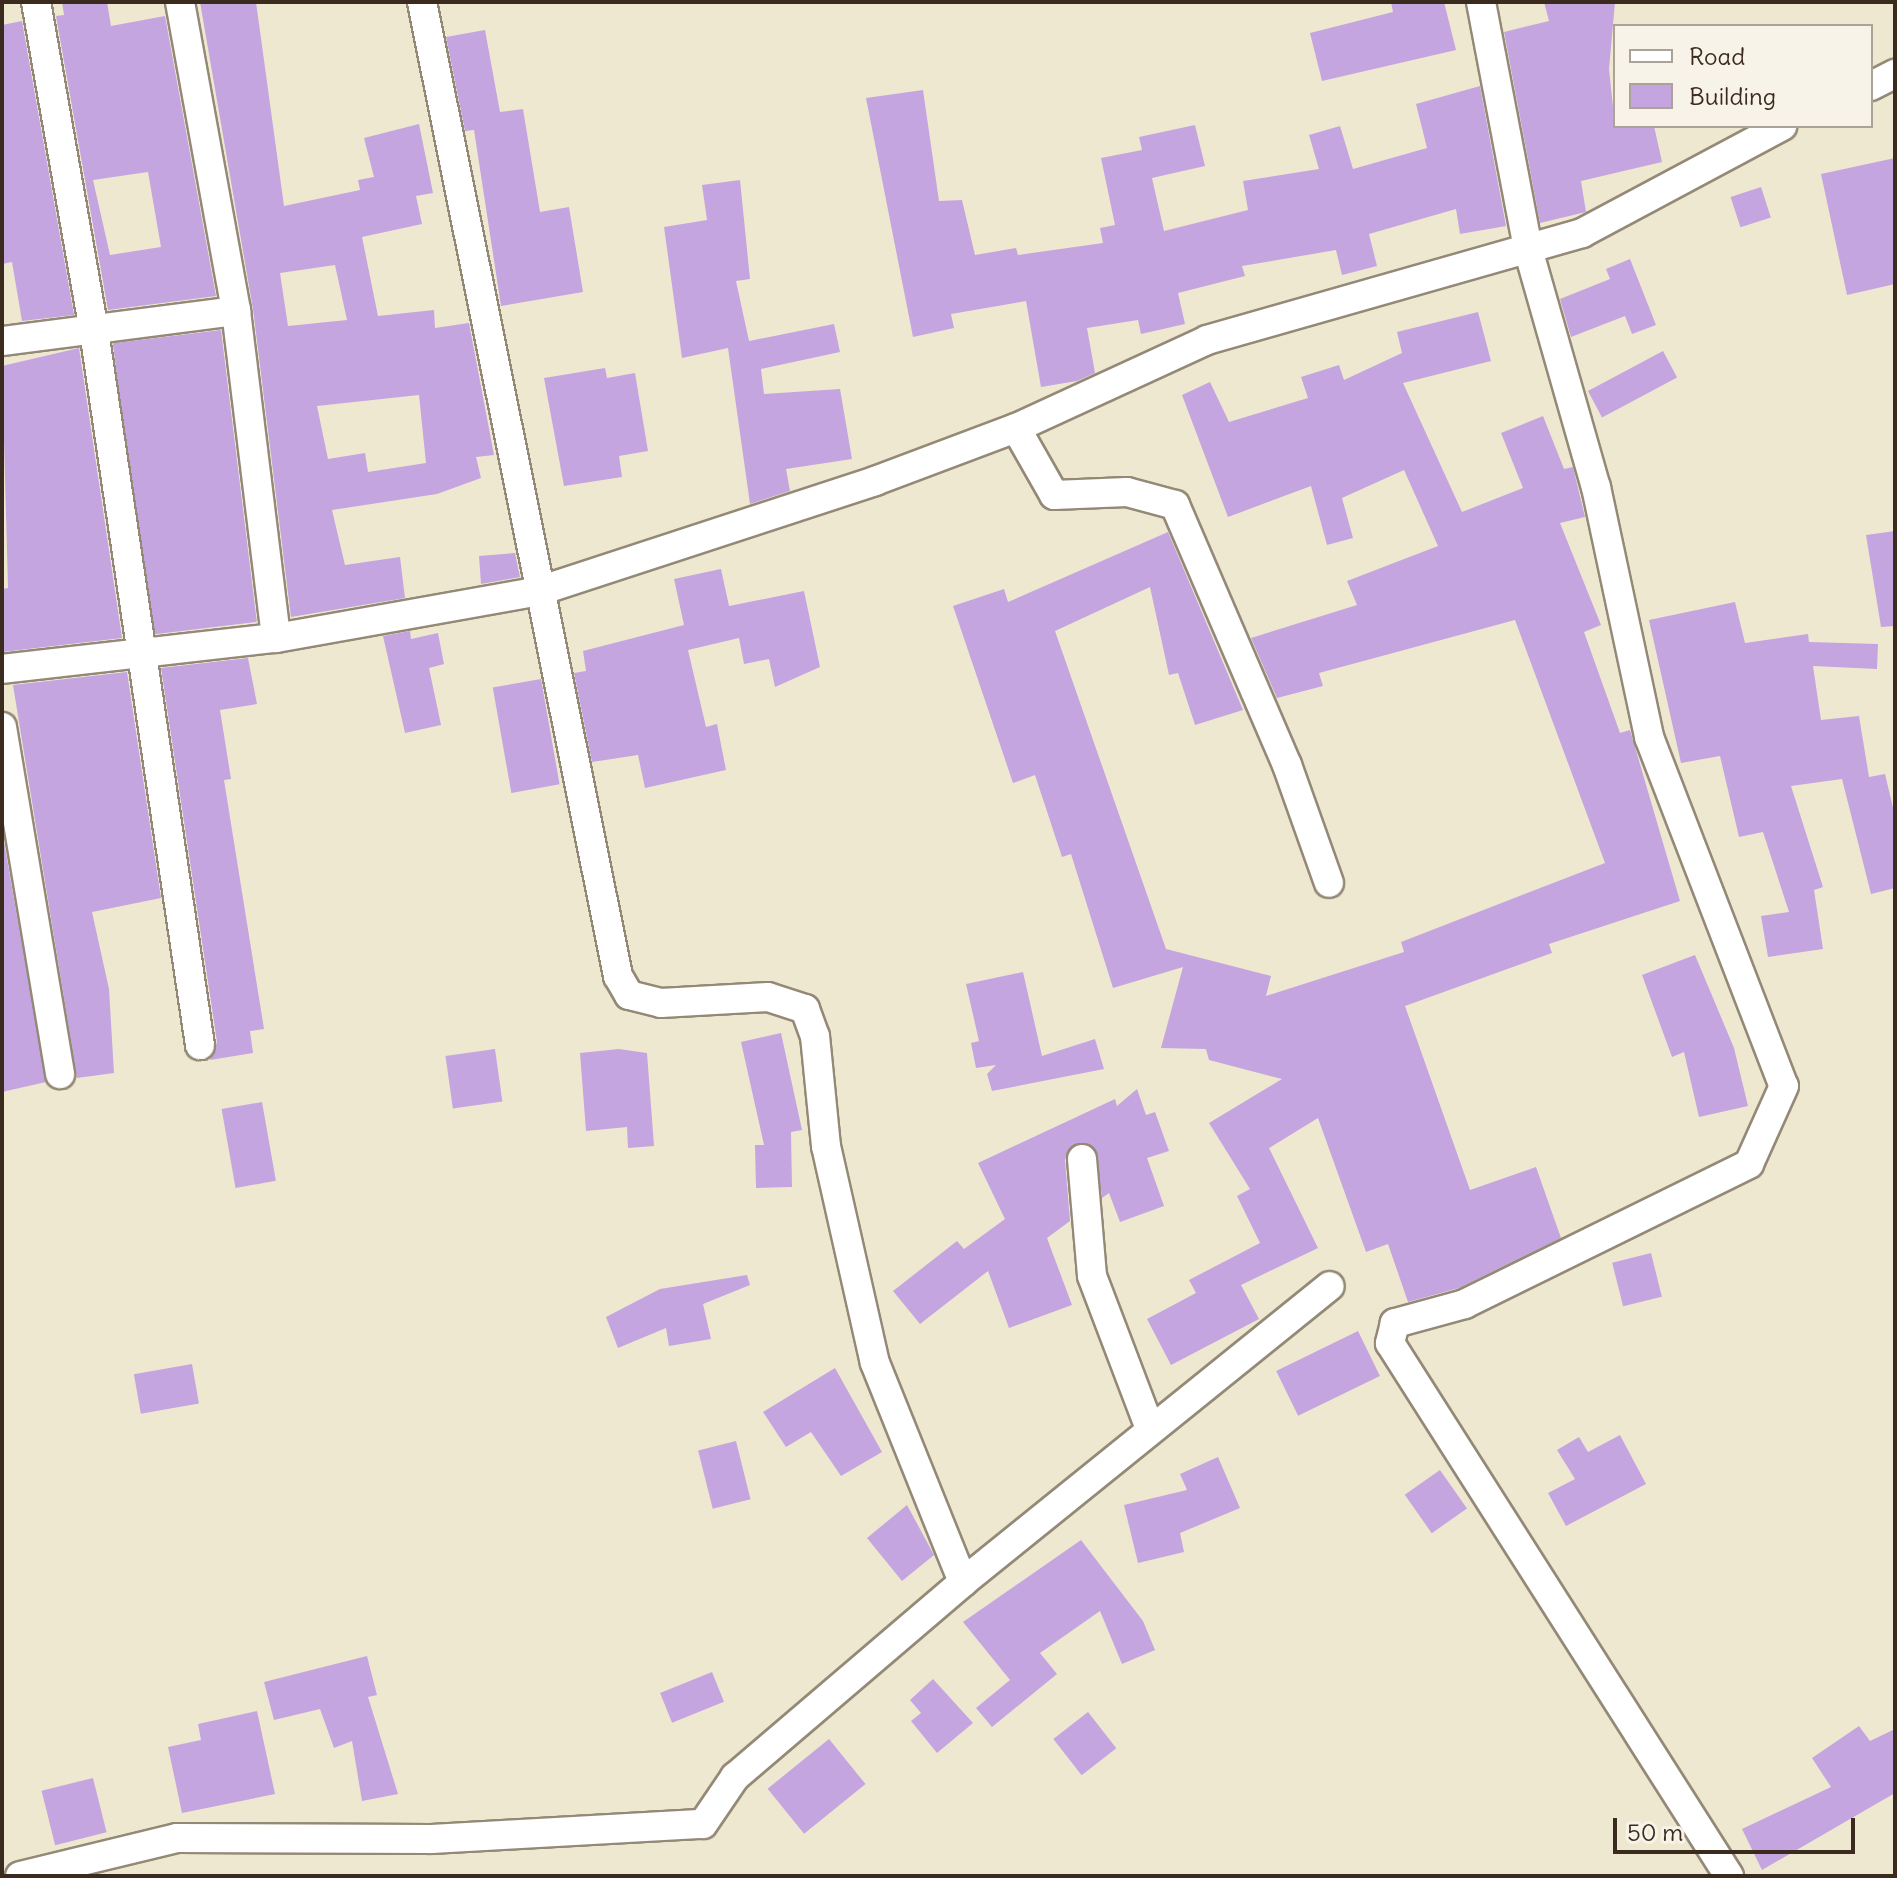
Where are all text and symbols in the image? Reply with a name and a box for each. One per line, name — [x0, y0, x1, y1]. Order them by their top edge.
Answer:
legend — [1613, 24, 1873, 128]
text: Road — [1689, 41, 1745, 71]
text: Building — [1689, 81, 1776, 111]
scale bar — [1617, 1802, 1859, 1852]
text: 50 m — [1627, 1817, 1683, 1847]

